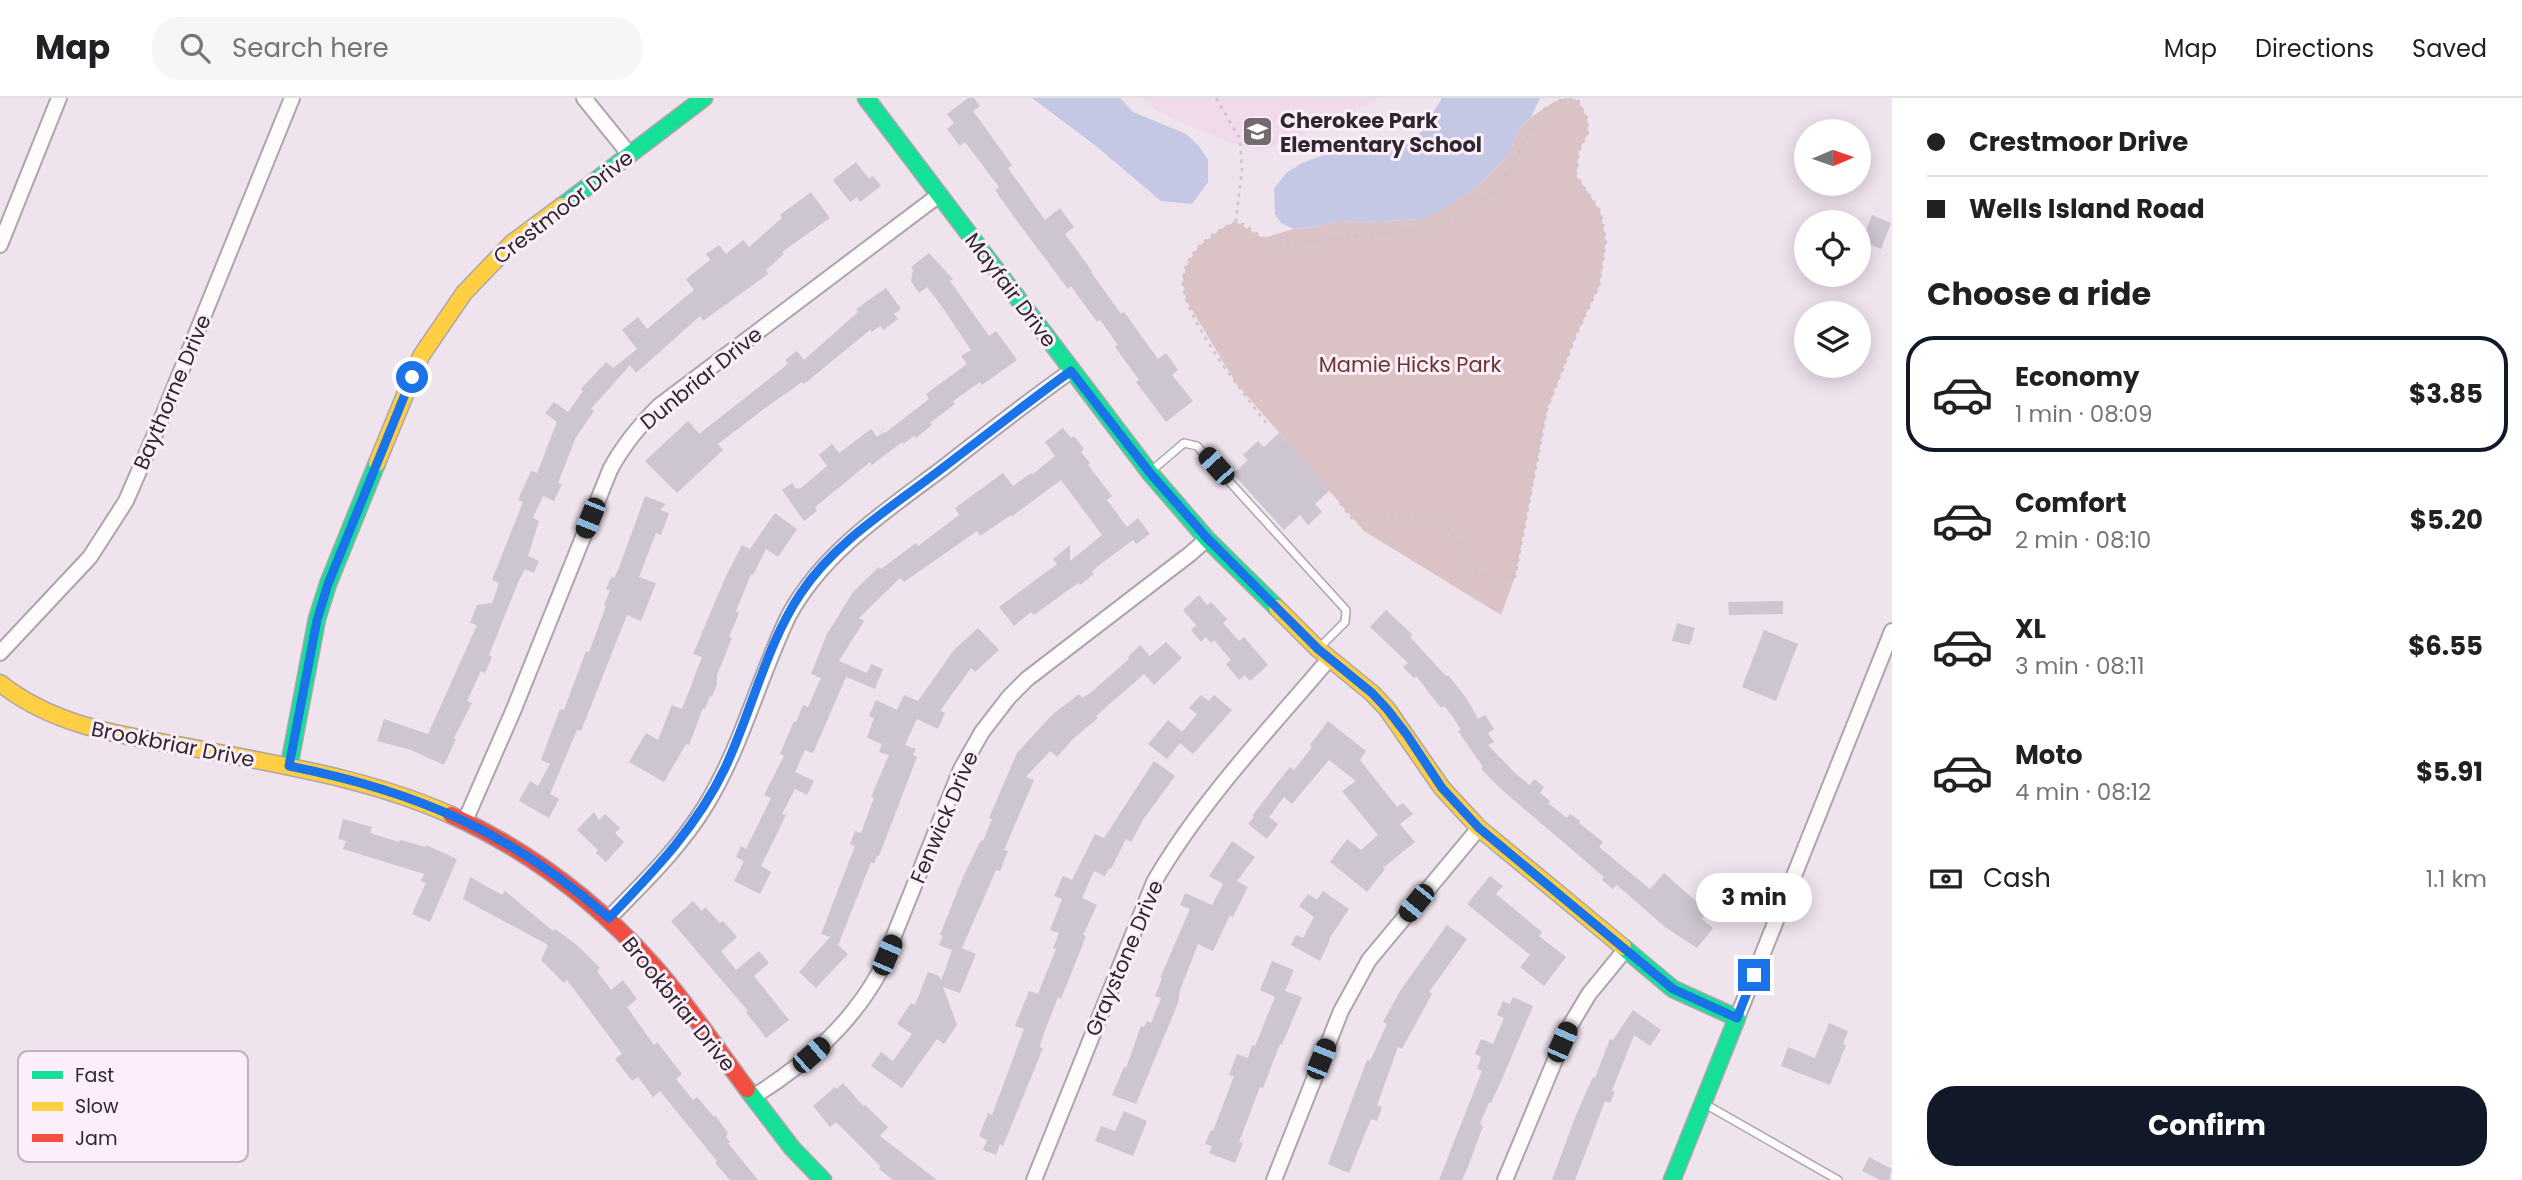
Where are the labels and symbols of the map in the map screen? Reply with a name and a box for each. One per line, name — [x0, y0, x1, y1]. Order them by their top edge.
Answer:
place label: Cherokee Park Elementary School — [1280, 106, 1482, 159]
school or university icon: Cherokee Park Elementary School — [1240, 115, 1274, 149]
north arrow — [1794, 119, 1871, 196]
street label: Crestmoor Drive — [487, 143, 639, 271]
street label: Mayfair Drive — [958, 227, 1064, 353]
street label: Baythorne Drive — [126, 310, 218, 474]
street label: Dunbriar Drive — [634, 320, 768, 436]
park label: Mamie Hicks Park — [1319, 350, 1501, 379]
route start — [396, 361, 428, 393]
car — [1195, 443, 1238, 489]
car — [573, 495, 608, 541]
street label: Brookbriar Drive — [89, 714, 257, 774]
street label: Fenwick Drive — [903, 746, 985, 888]
callout: 3 min — [1696, 874, 1812, 922]
street label: Graystone Drive — [1078, 875, 1170, 1041]
car — [1395, 880, 1438, 926]
street label: Brookbriar Drive — [616, 930, 742, 1078]
car — [870, 932, 905, 978]
route end — [1738, 959, 1770, 991]
car — [1544, 1019, 1581, 1065]
car — [789, 1033, 834, 1077]
car — [1304, 1036, 1339, 1082]
legend — [18, 1051, 248, 1162]
text: Fast — [75, 1062, 114, 1089]
text: Slow — [75, 1093, 119, 1120]
text: Jam — [75, 1125, 117, 1152]

